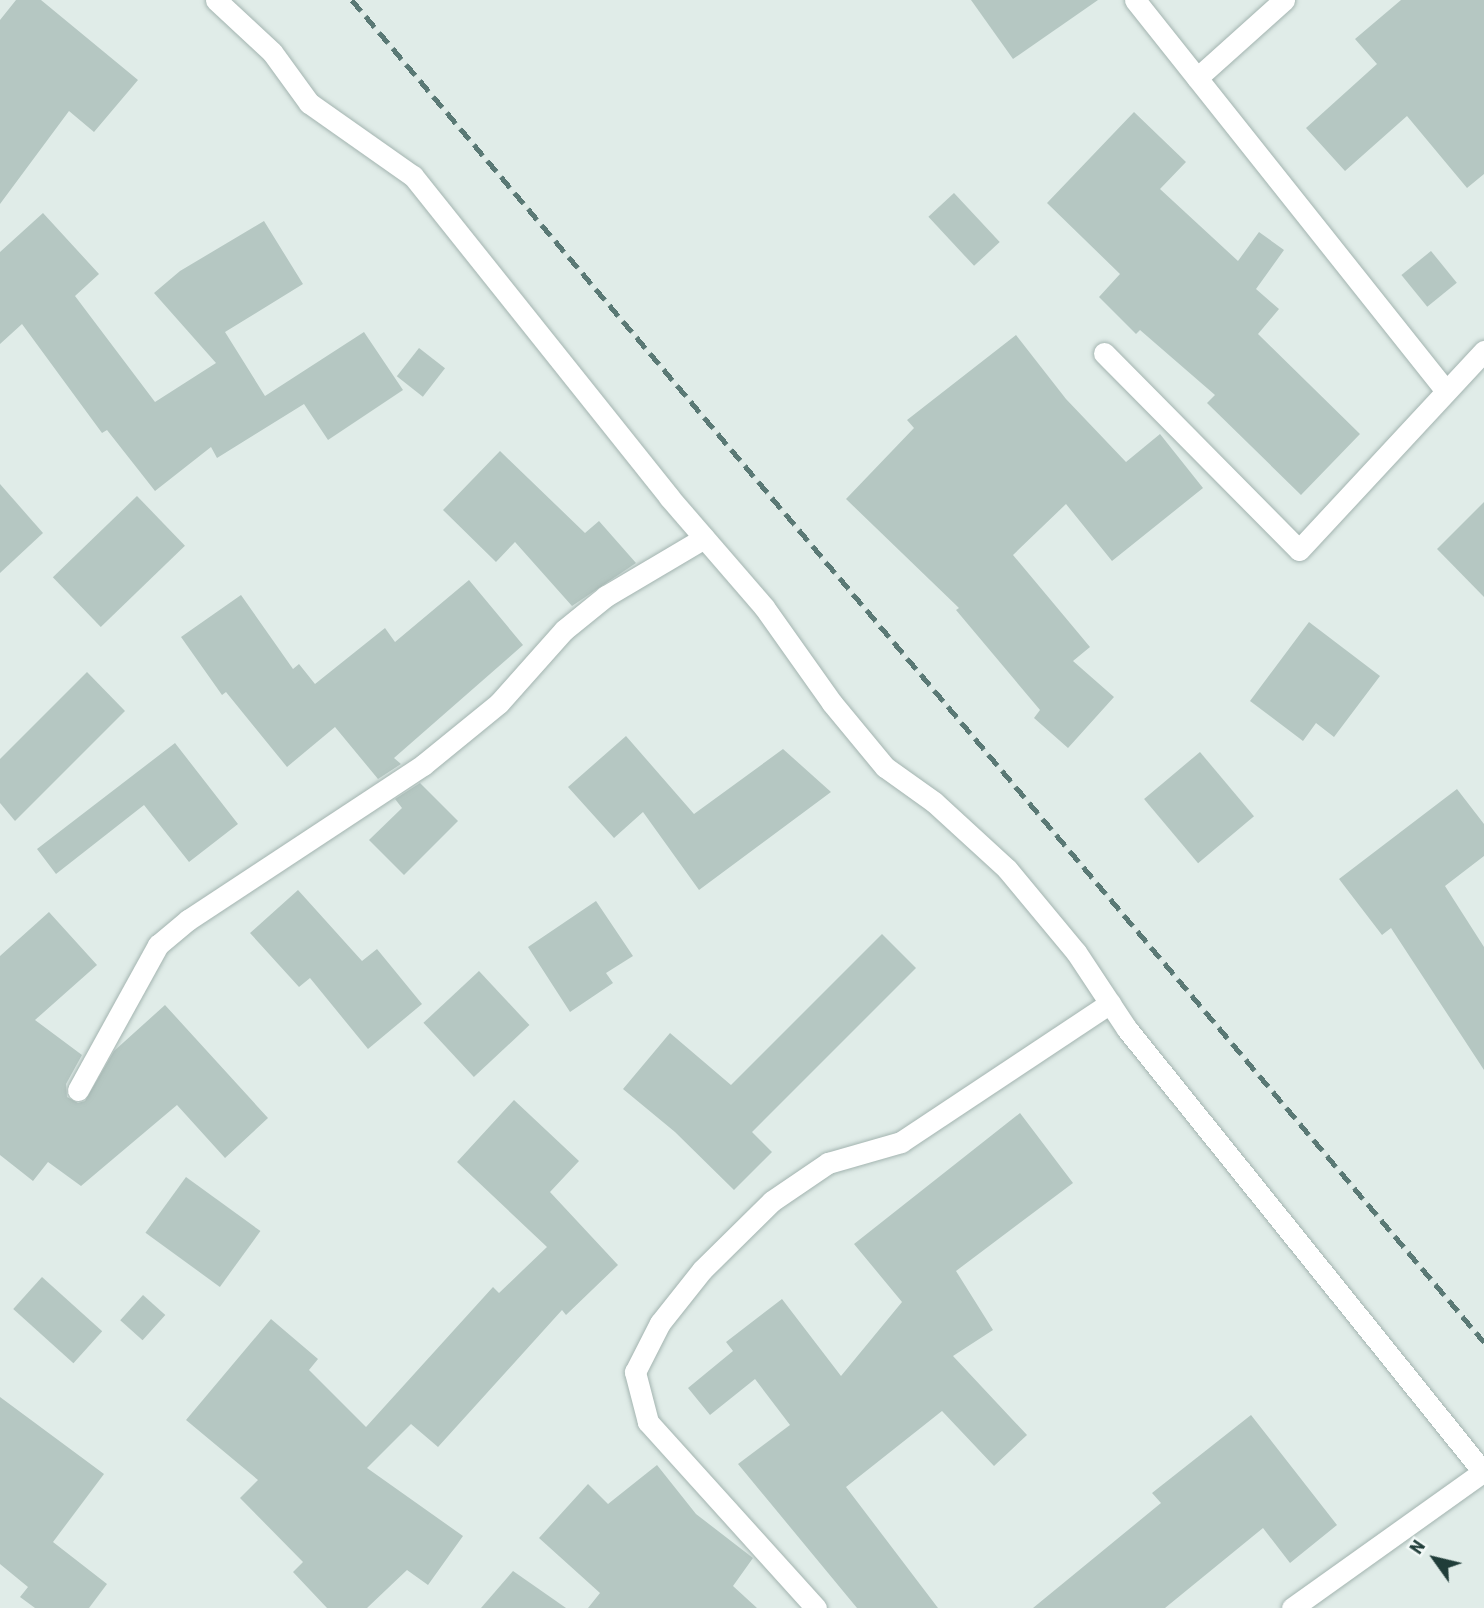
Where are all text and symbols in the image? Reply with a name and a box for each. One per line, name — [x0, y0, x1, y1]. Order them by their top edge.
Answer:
north arrow — [1400, 1524, 1470, 1594]
text: N — [1404, 1536, 1430, 1558]

